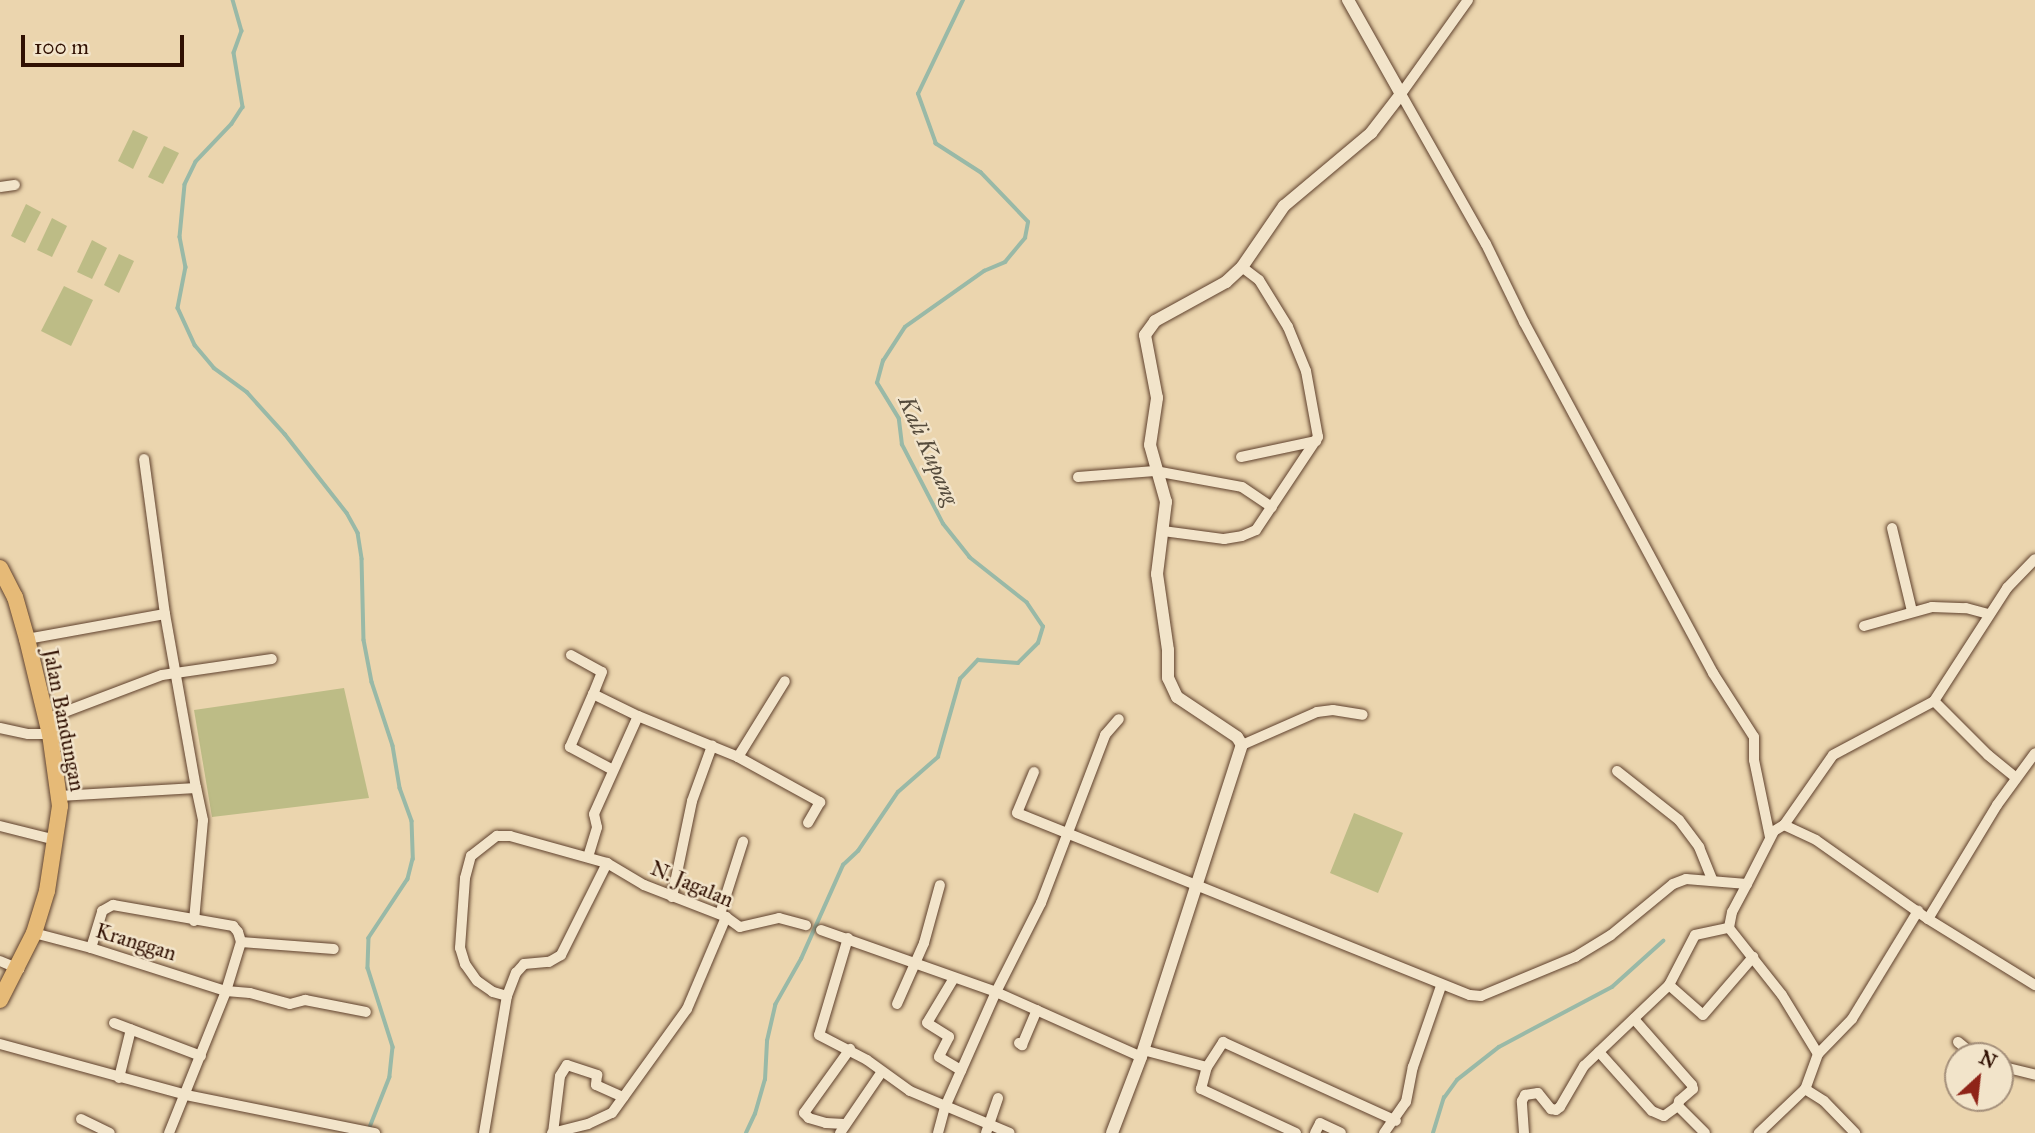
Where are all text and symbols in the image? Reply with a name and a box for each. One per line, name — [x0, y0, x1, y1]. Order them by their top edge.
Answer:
scale bar — [24, 21, 187, 65]
text: 100 m — [34, 34, 89, 60]
water label: Kali Kupang — [893, 391, 965, 509]
street label: Jalan Bandungan — [38, 647, 90, 793]
street label: N. Jagalan — [647, 855, 737, 913]
street label: Kranggan — [93, 918, 179, 966]
north arrow — [1944, 1042, 2014, 1112]
text: N — [1975, 1046, 2000, 1074]

